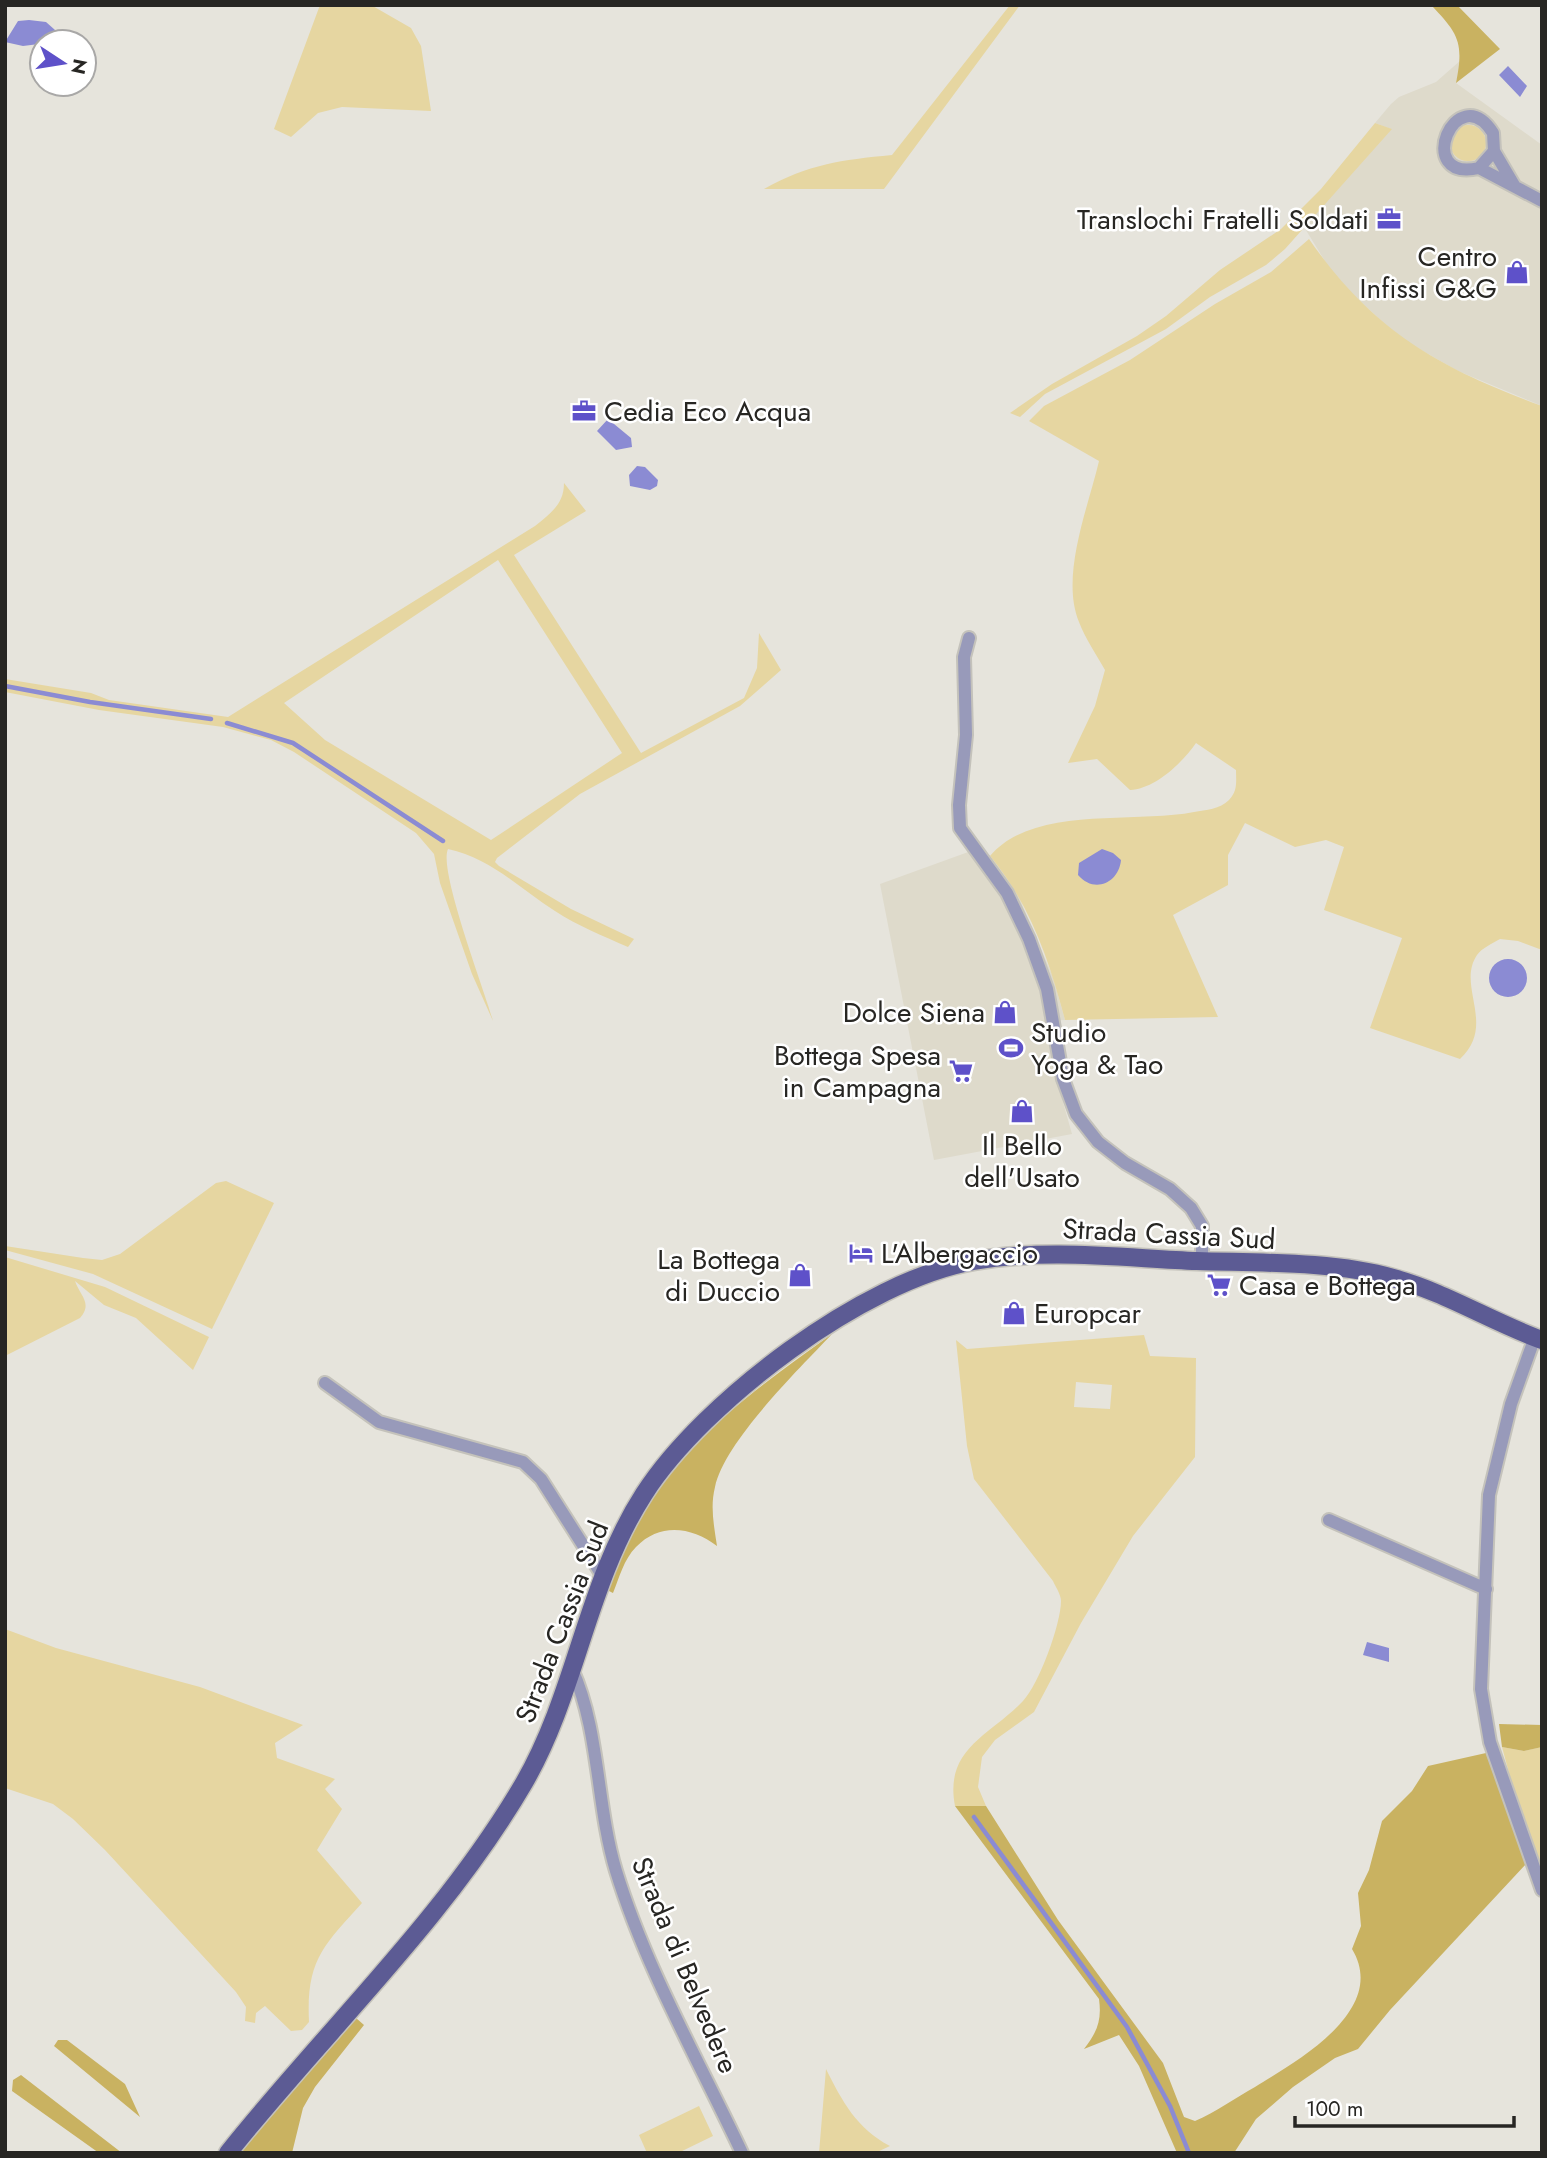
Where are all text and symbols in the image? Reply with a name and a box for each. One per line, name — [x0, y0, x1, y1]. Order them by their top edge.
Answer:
north arrow — [28, 28, 98, 98]
text: N — [64, 56, 94, 77]
place label: Translochi Fratelli Soldati — [1077, 199, 1369, 240]
office icon: Translochi Fratelli Soldati — [1375, 205, 1403, 233]
place label: Centro Infissi G&G — [1360, 236, 1497, 309]
shop icon: Centro Infissi G&G — [1503, 258, 1531, 286]
place label: Cedia Eco Acqua — [604, 391, 811, 432]
office icon: Cedia Eco Acqua — [570, 397, 598, 425]
place label: Dolce Siena — [843, 992, 985, 1033]
shop icon: Dolce Siena — [991, 998, 1019, 1026]
place label: Studio Yoga & Tao — [1031, 1012, 1163, 1085]
sports icon: Studio Yoga & Tao — [997, 1034, 1025, 1062]
place label: Bottega Spesa in Campagna — [774, 1035, 941, 1108]
supermarket icon: Bottega Spesa in Campagna — [947, 1057, 975, 1085]
shop icon: Il Bello dell'Usato — [1008, 1097, 1036, 1125]
place label: Il Bello dell'Usato — [964, 1125, 1080, 1198]
street label: Strada Cassia Sud — [1061, 1208, 1277, 1260]
place label: L'Albergaccio — [881, 1233, 1038, 1274]
place label: La Bottega di Duccio — [657, 1239, 780, 1312]
hotel icon: L'Albergaccio — [847, 1239, 875, 1267]
shop icon: La Bottega di Duccio — [786, 1261, 814, 1289]
place label: Casa e Bottega — [1239, 1265, 1416, 1306]
supermarket icon: Casa e Bottega — [1205, 1271, 1233, 1299]
place label: Europcar — [1034, 1293, 1141, 1334]
shop icon: Europcar — [1000, 1299, 1028, 1327]
street label: Strada Cassia Sud — [505, 1515, 619, 1729]
street label: Strada di Belvedere — [621, 1850, 749, 2080]
scale bar — [1295, 2084, 1514, 2128]
text: 100 m — [1306, 2094, 1363, 2124]

